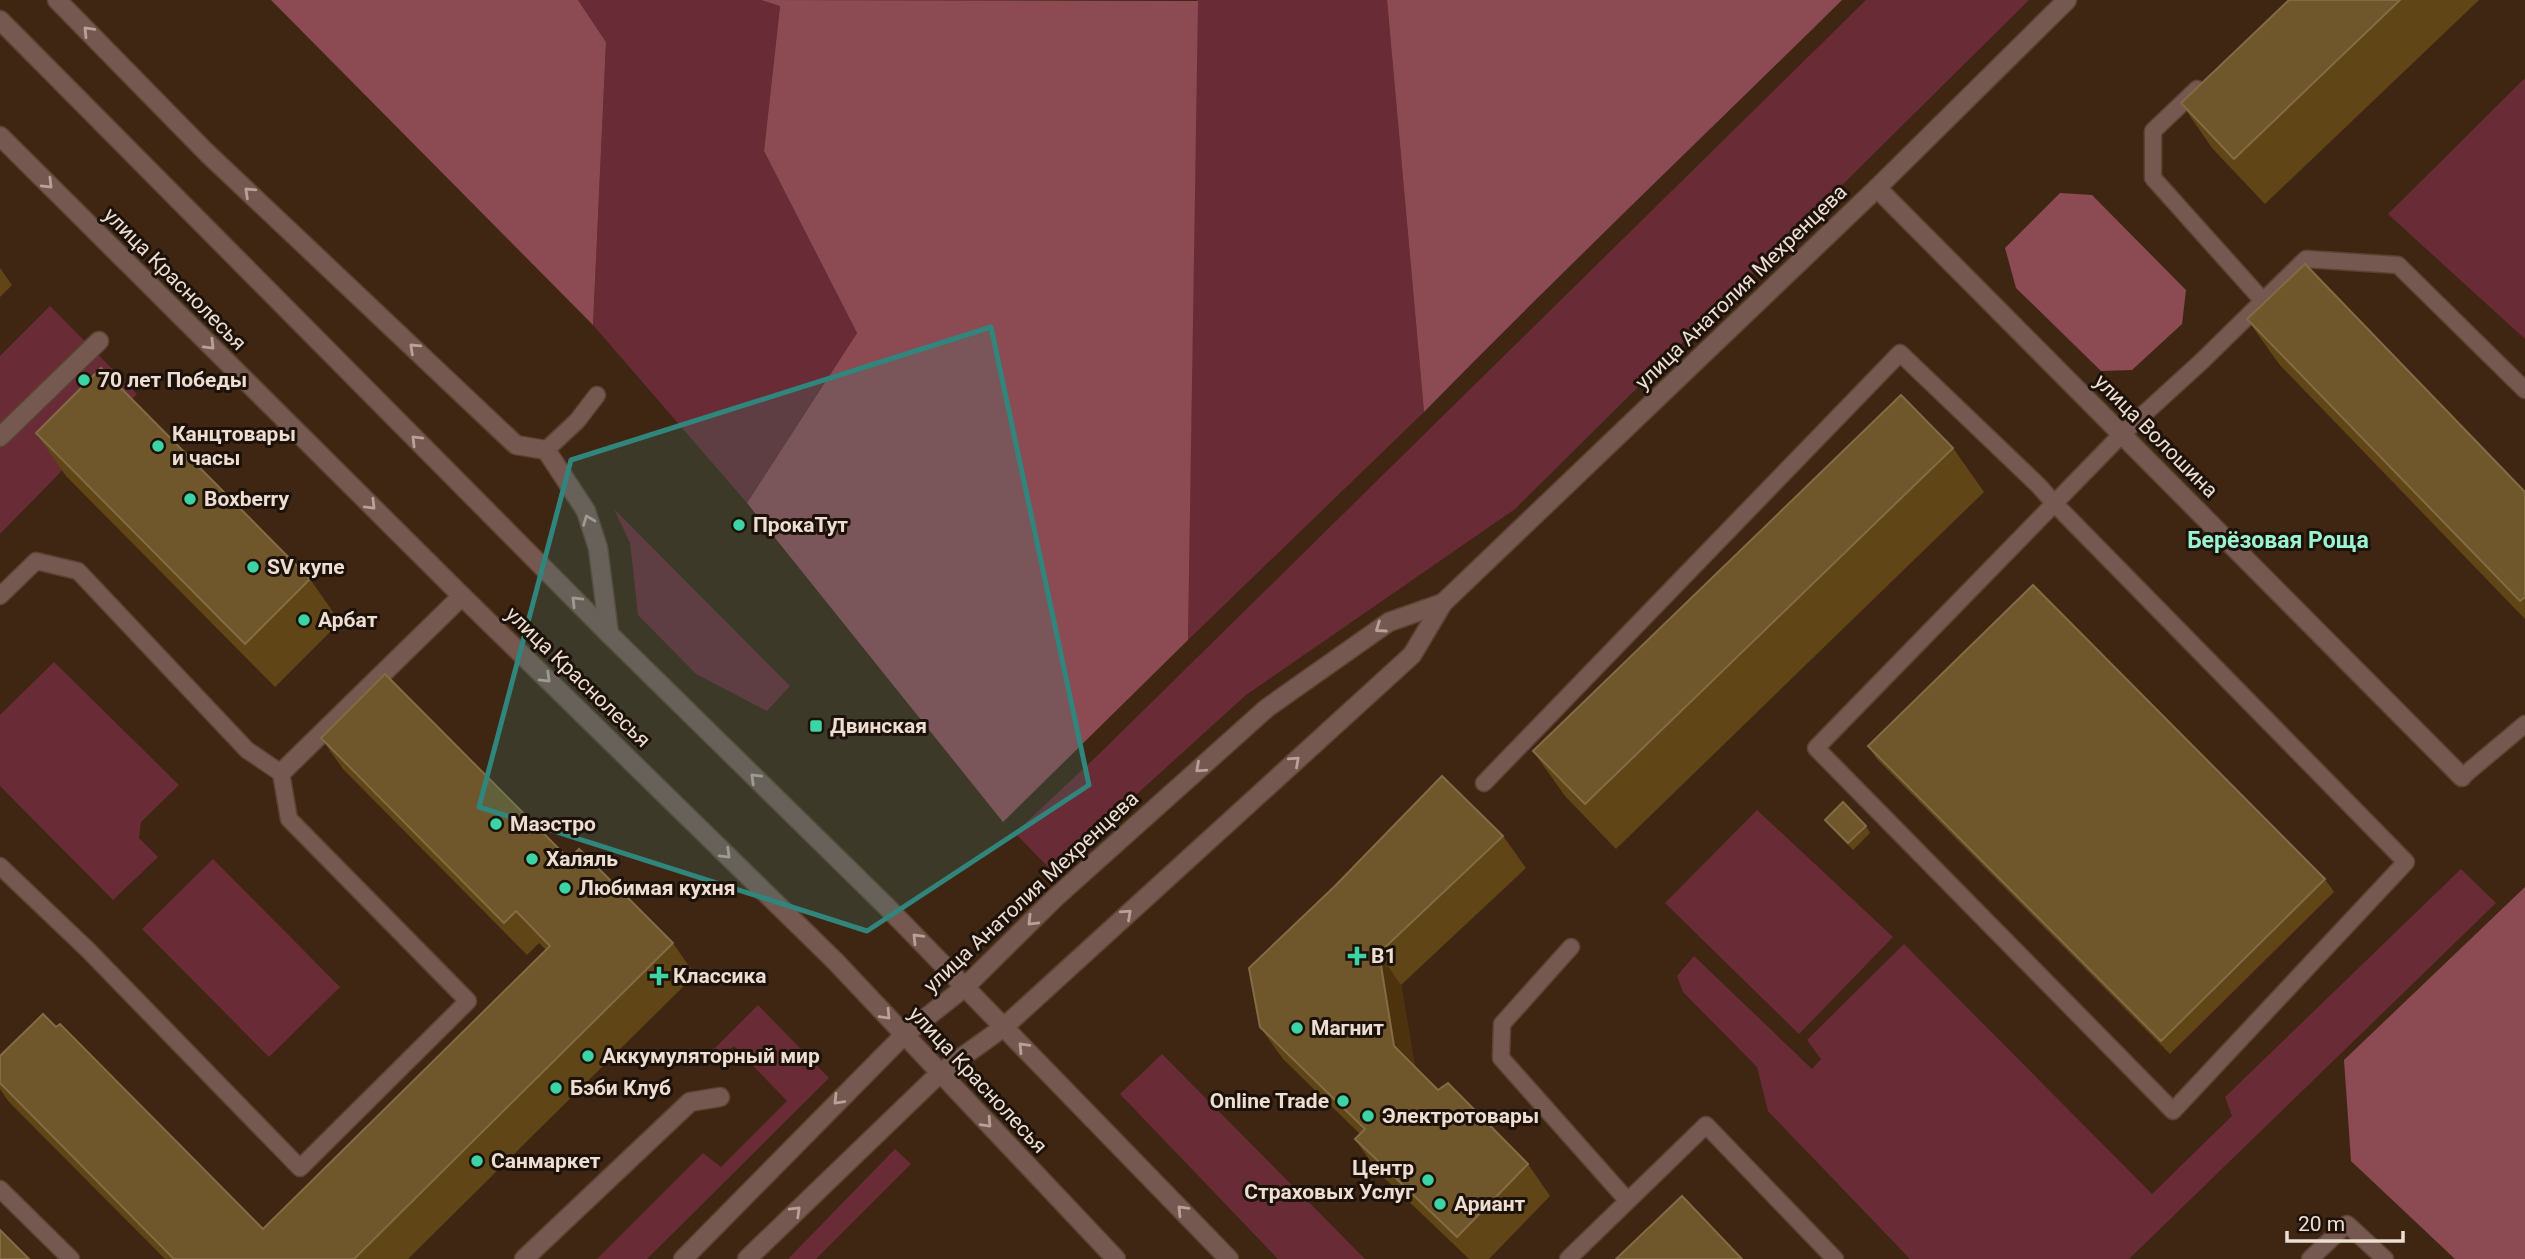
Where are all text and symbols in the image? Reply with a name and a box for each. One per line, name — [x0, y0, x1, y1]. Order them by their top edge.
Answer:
one-way arrow — [83, 26, 96, 39]
one-way arrow — [40, 176, 53, 189]
street label: улица Анатолия Мехренцева — [1630, 180, 1852, 394]
one-way arrow — [244, 188, 257, 200]
street label: улица Краснолесья — [99, 203, 251, 355]
one-way arrow — [201, 337, 214, 350]
one-way arrow — [409, 344, 422, 357]
place label: 70 лет Победы — [98, 368, 247, 392]
street label: улица Волошина — [2089, 369, 2223, 503]
marker: 70 лет Победы — [76, 372, 92, 388]
place label: Канцтовары и часы — [172, 422, 296, 470]
one-way arrow — [411, 435, 424, 448]
marker: Канцтовары и часы — [150, 438, 166, 454]
place label: Boxberry — [204, 487, 289, 511]
marker: Boxberry — [182, 491, 198, 507]
one-way arrow — [363, 497, 376, 510]
place label: ПрокаТут — [753, 513, 848, 537]
one-way arrow — [582, 514, 596, 526]
marker: ПрокаТут — [731, 517, 747, 533]
district label: Берёзовая Роща — [2187, 527, 2369, 554]
place label: SV купе — [267, 555, 345, 579]
marker: SV купе — [245, 559, 261, 575]
one-way arrow — [571, 597, 584, 610]
street label: улица Краснолесья — [501, 602, 655, 752]
place label: Арбат — [318, 608, 378, 632]
marker: Арбат — [296, 612, 312, 628]
one-way arrow — [1375, 620, 1388, 632]
one-way arrow — [537, 669, 550, 682]
place label: Двинская — [830, 714, 927, 738]
marker: Двинская — [808, 718, 824, 734]
one-way arrow — [1287, 757, 1300, 769]
one-way arrow — [1195, 760, 1208, 772]
one-way arrow — [750, 774, 763, 787]
street label: улица Анатолия Мехренцева — [919, 786, 1143, 998]
place label: Маэстро — [510, 812, 596, 836]
marker: Маэстро — [488, 816, 504, 832]
one-way arrow — [717, 845, 730, 858]
place label: Халяль — [546, 847, 618, 871]
marker: Халяль — [524, 851, 540, 867]
place label: Любимая кухня — [579, 876, 735, 900]
marker: Любимая кухня — [557, 880, 573, 896]
one-way arrow — [1119, 910, 1132, 923]
one-way arrow — [1027, 912, 1040, 925]
one-way arrow — [913, 933, 926, 946]
place label: B1 — [1371, 944, 1396, 968]
marker: B1 — [1349, 948, 1365, 964]
place label: Классика — [673, 964, 767, 988]
marker: Классика — [651, 968, 667, 984]
street label: улица Краснолесья — [904, 1002, 1052, 1158]
one-way arrow — [878, 1007, 890, 1020]
place label: Магнит — [1311, 1016, 1384, 1040]
marker: Магнит — [1289, 1020, 1305, 1036]
one-way arrow — [1019, 1042, 1032, 1055]
place label: Аккумуляторный мир — [602, 1044, 820, 1068]
marker: Аккумуляторный мир — [580, 1048, 596, 1064]
place label: Бэби Клуб — [570, 1076, 671, 1100]
marker: Бэби Клуб — [548, 1080, 564, 1096]
place label: Online Trade — [1210, 1089, 1329, 1113]
one-way arrow — [834, 1092, 847, 1105]
marker: Online Trade — [1335, 1093, 1351, 1109]
place label: Электротовары — [1382, 1104, 1539, 1128]
marker: Электротовары — [1360, 1108, 1376, 1124]
one-way arrow — [979, 1115, 991, 1128]
place label: Санмаркет — [491, 1149, 601, 1173]
marker: Санмаркет — [469, 1153, 485, 1169]
place label: Центр Страховых Услуг — [1244, 1156, 1414, 1204]
marker: Центр Страховых Услуг — [1420, 1172, 1436, 1188]
place label: Ариант — [1454, 1192, 1526, 1216]
marker: Ариант — [1432, 1196, 1448, 1212]
scale bar — [2287, 1200, 2402, 1244]
one-way arrow — [1177, 1205, 1190, 1218]
one-way arrow — [787, 1207, 800, 1220]
text: 20 m — [2298, 1212, 2345, 1236]

